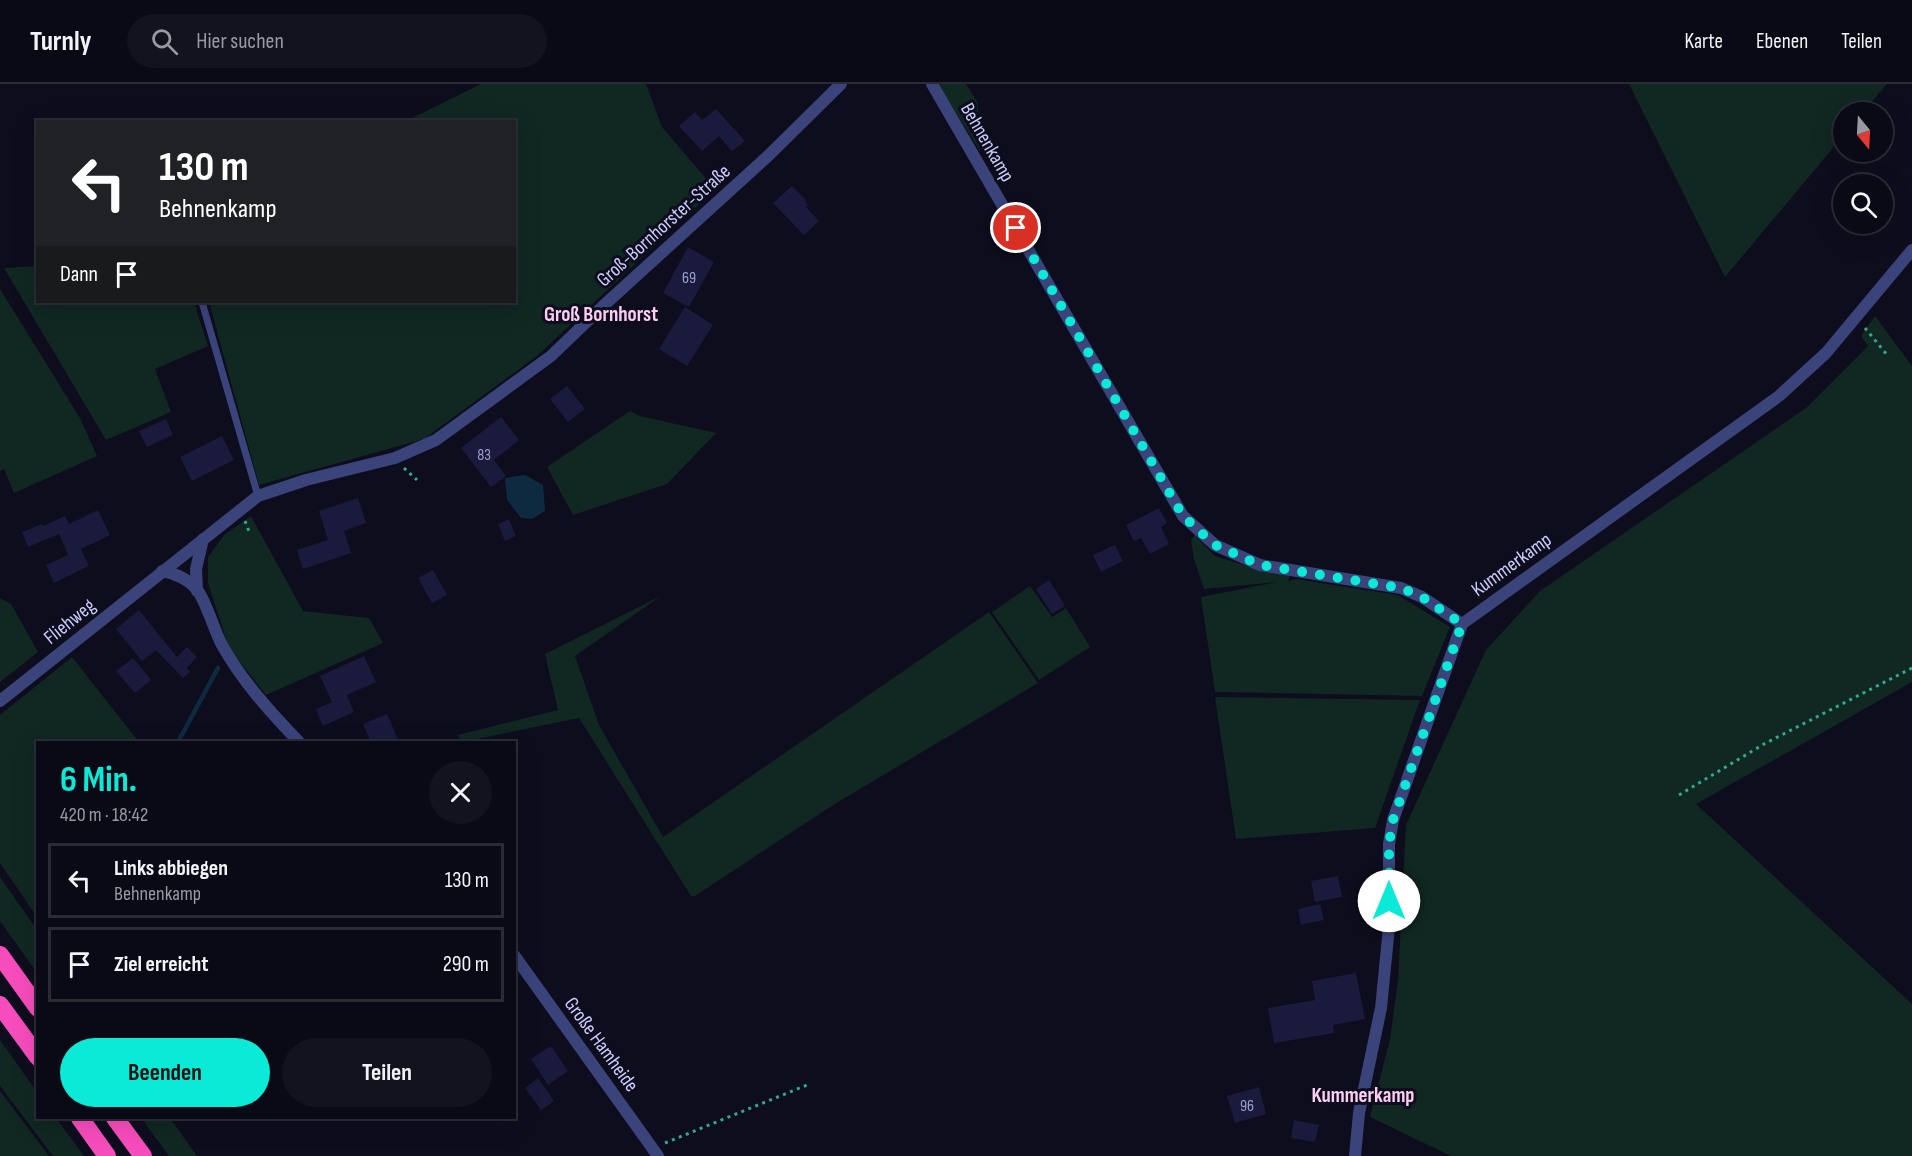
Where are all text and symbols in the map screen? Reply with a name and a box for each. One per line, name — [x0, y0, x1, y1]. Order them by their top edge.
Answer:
search box — [127, 14, 547, 68]
text: Turnly — [30, 25, 91, 58]
icon: search — [148, 25, 181, 58]
text: Hier suchen — [196, 28, 284, 55]
text: Karte — [1685, 29, 1723, 54]
text: Ebenen — [1756, 29, 1808, 54]
text: Teilen — [1841, 29, 1882, 54]
street label: Behnenkamp — [955, 99, 1019, 186]
north arrow — [1833, 102, 1893, 162]
map controls — [1833, 102, 1893, 234]
text: 130 m — [159, 142, 249, 193]
icon: left — [60, 144, 138, 222]
street label: Groß-Bornhorster-Straße — [592, 159, 735, 292]
button: search — [1833, 174, 1893, 234]
text: Behnenkamp — [159, 193, 277, 225]
pin — [990, 202, 1041, 253]
icon: arrive — [999, 211, 1032, 244]
icon: arrive — [110, 258, 143, 291]
text: Dann — [60, 261, 98, 288]
house number: 69 — [682, 269, 696, 288]
district label: Groß Bornhorst — [544, 302, 658, 327]
house number: 83 — [477, 446, 491, 465]
street label: Kummerkamp — [1467, 528, 1556, 602]
street label: Fliehweg — [39, 594, 100, 650]
text: 6 Min. — [60, 759, 137, 802]
button: close — [429, 761, 492, 824]
text: 420 m · 18:42 — [60, 803, 148, 827]
text: Links abbiegen — [114, 855, 228, 882]
icon: left — [63, 864, 96, 897]
text: 130 m — [445, 867, 489, 894]
position arrow — [1357, 869, 1421, 933]
text: Behnenkamp — [114, 882, 201, 906]
icon: arrive — [63, 948, 96, 981]
text: Ziel erreicht — [114, 951, 209, 978]
text: 290 m — [443, 951, 489, 978]
street label: Große Hamheide — [559, 993, 643, 1096]
button: Beenden — [60, 1038, 270, 1107]
button: Teilen — [282, 1038, 492, 1107]
district label: Kummerkamp — [1312, 1083, 1414, 1108]
house number: 96 — [1240, 1097, 1254, 1116]

